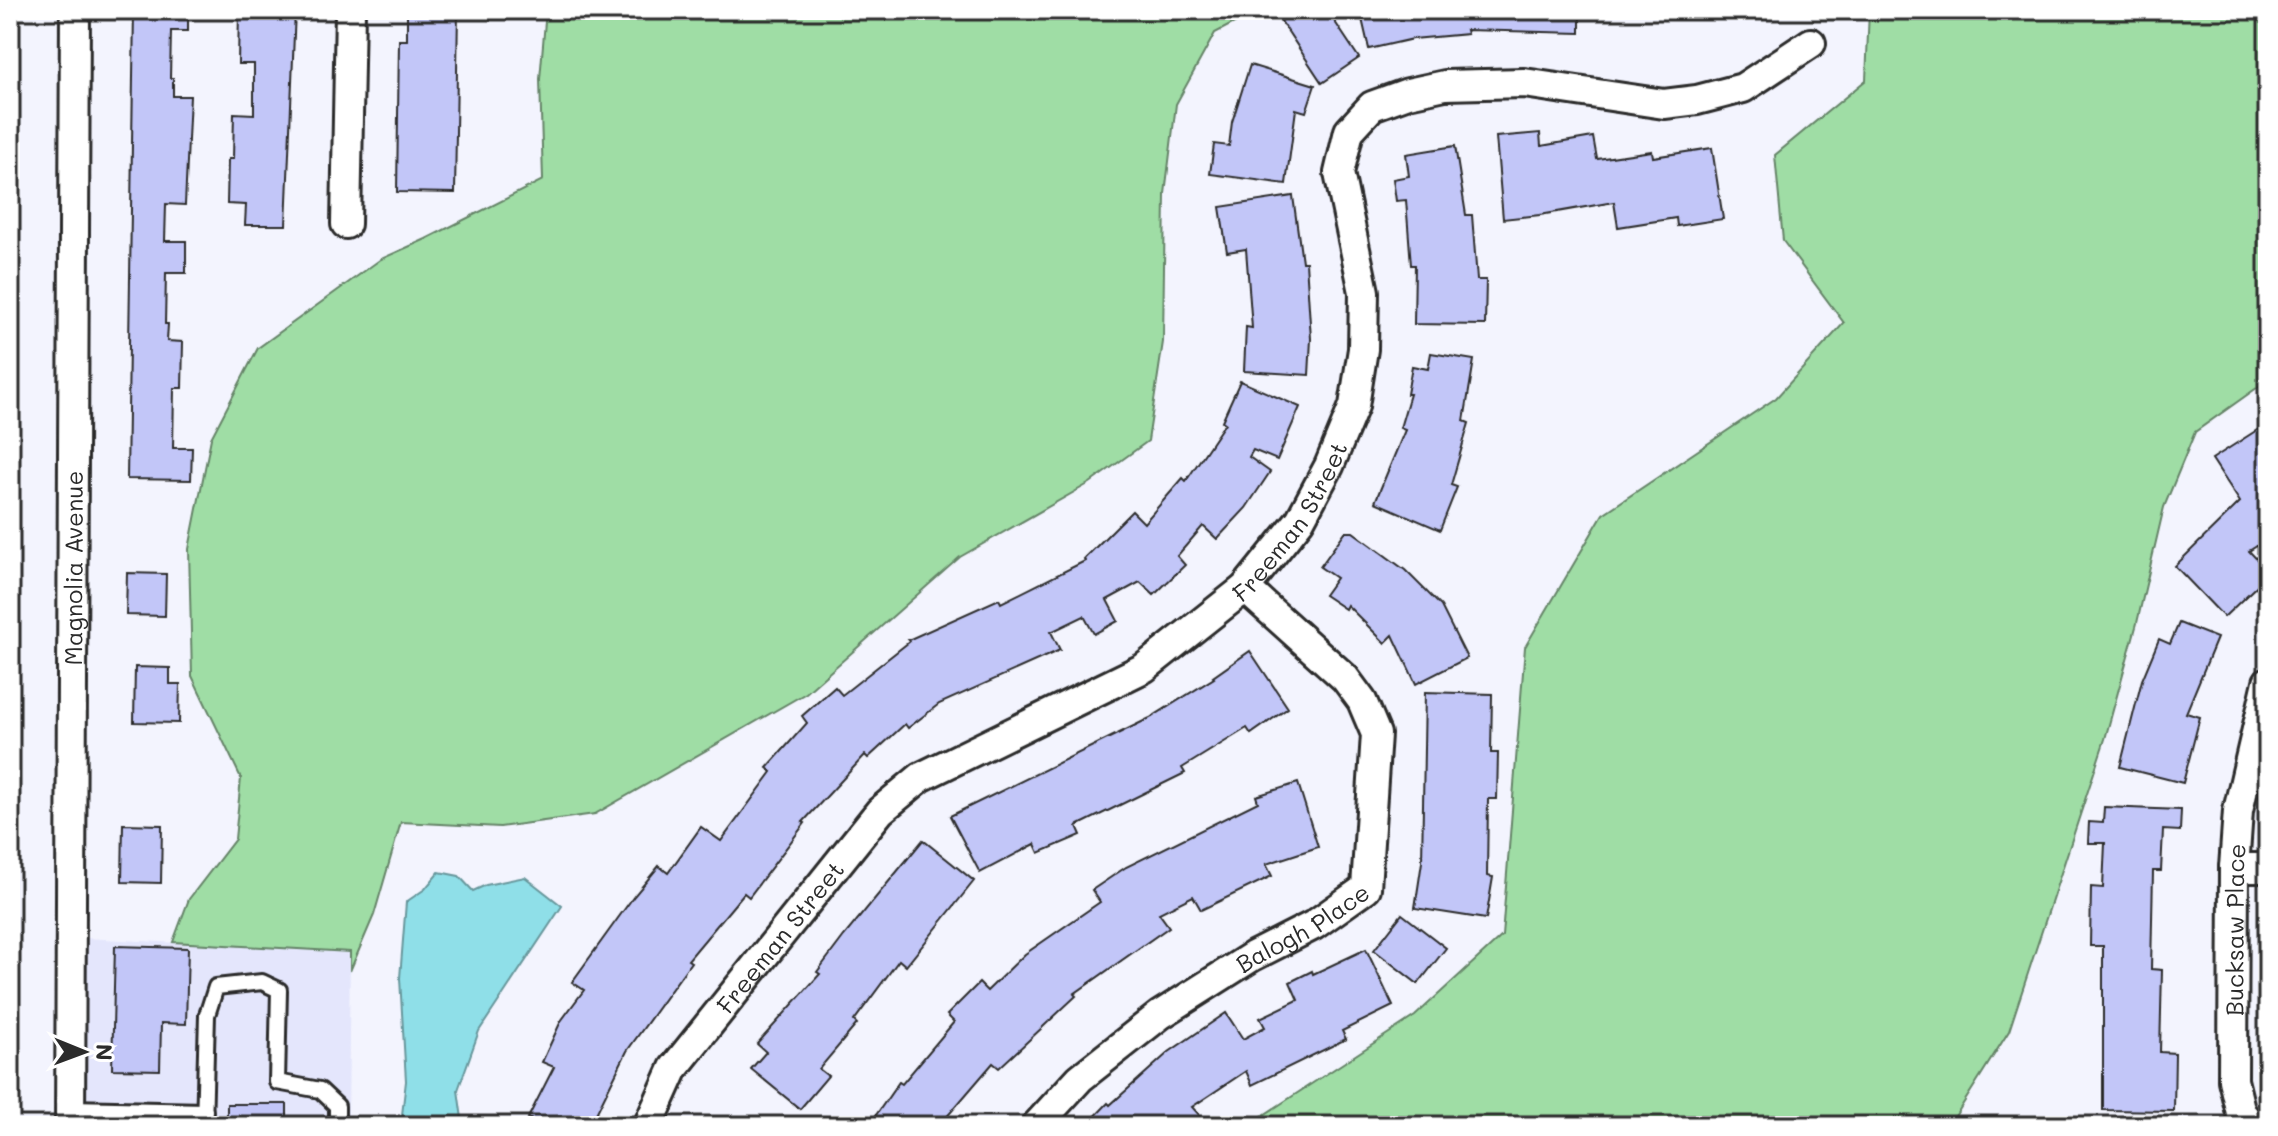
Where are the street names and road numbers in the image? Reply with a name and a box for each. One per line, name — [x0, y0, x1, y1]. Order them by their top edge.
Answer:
street label: Freeman Street — [1225, 437, 1353, 608]
street label: Magnolia Avenue — [57, 471, 88, 665]
street label: Bucksaw Place — [2218, 842, 2251, 1016]
street label: Freeman Street — [709, 854, 850, 1019]
street label: Balogh Place — [1229, 876, 1375, 979]

